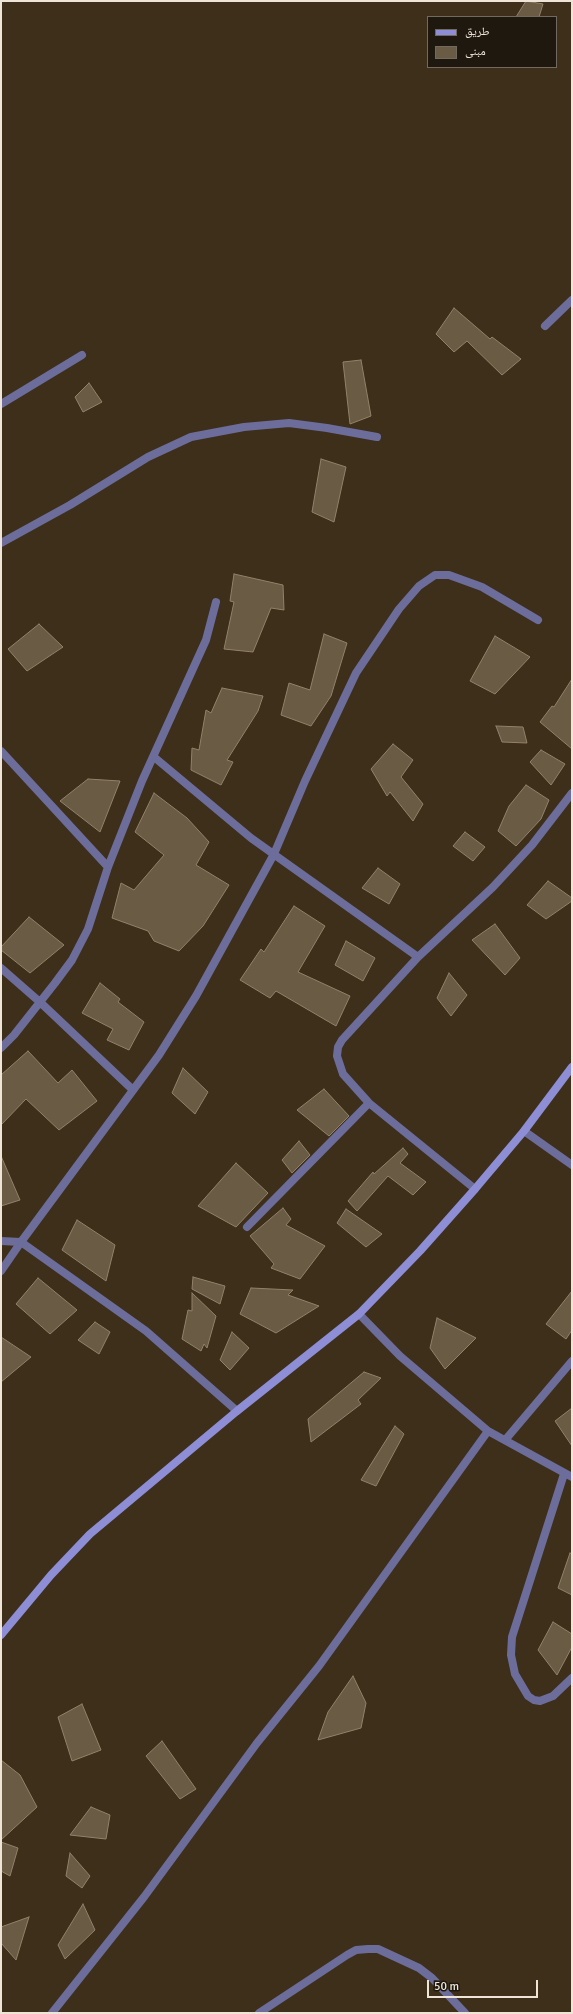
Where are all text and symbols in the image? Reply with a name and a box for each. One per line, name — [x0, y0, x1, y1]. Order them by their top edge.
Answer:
legend — [427, 16, 557, 68]
text: طريق — [465, 24, 490, 39]
text: مبنى — [465, 44, 486, 59]
scale bar — [429, 1972, 540, 1998]
text: 50 m — [434, 1979, 459, 1994]

